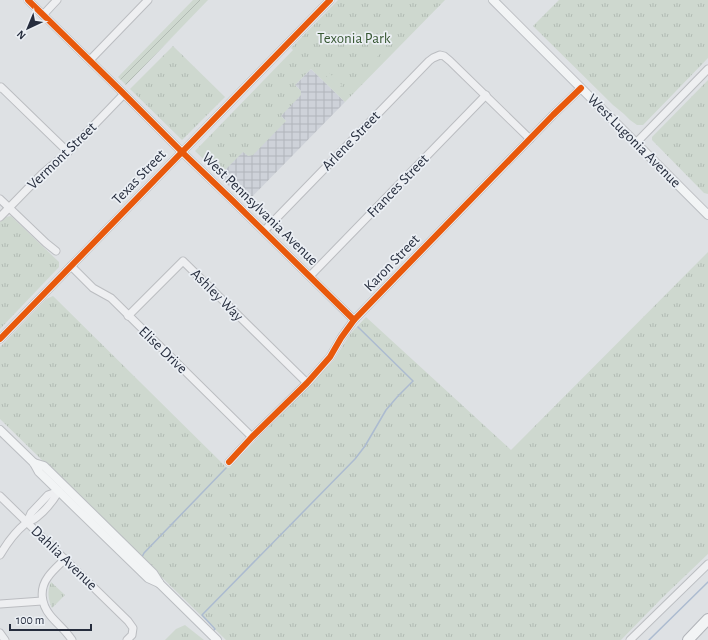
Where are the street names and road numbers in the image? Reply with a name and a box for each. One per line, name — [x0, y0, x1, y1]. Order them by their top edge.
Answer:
street label: West Lugonia Avenue — [584, 91, 684, 191]
street label: Arlene Street — [319, 108, 383, 174]
street label: Vermont Street — [25, 120, 99, 192]
street label: Texas Street — [109, 147, 169, 207]
street label: West Pennsylvania Avenue — [199, 150, 321, 268]
street label: Frances Street — [364, 151, 432, 220]
street label: Karon Street — [361, 232, 423, 294]
street label: Ashley Way — [188, 266, 246, 324]
street label: Elise Drive — [136, 324, 190, 377]
street label: Dahlia Avenue — [28, 523, 100, 593]

